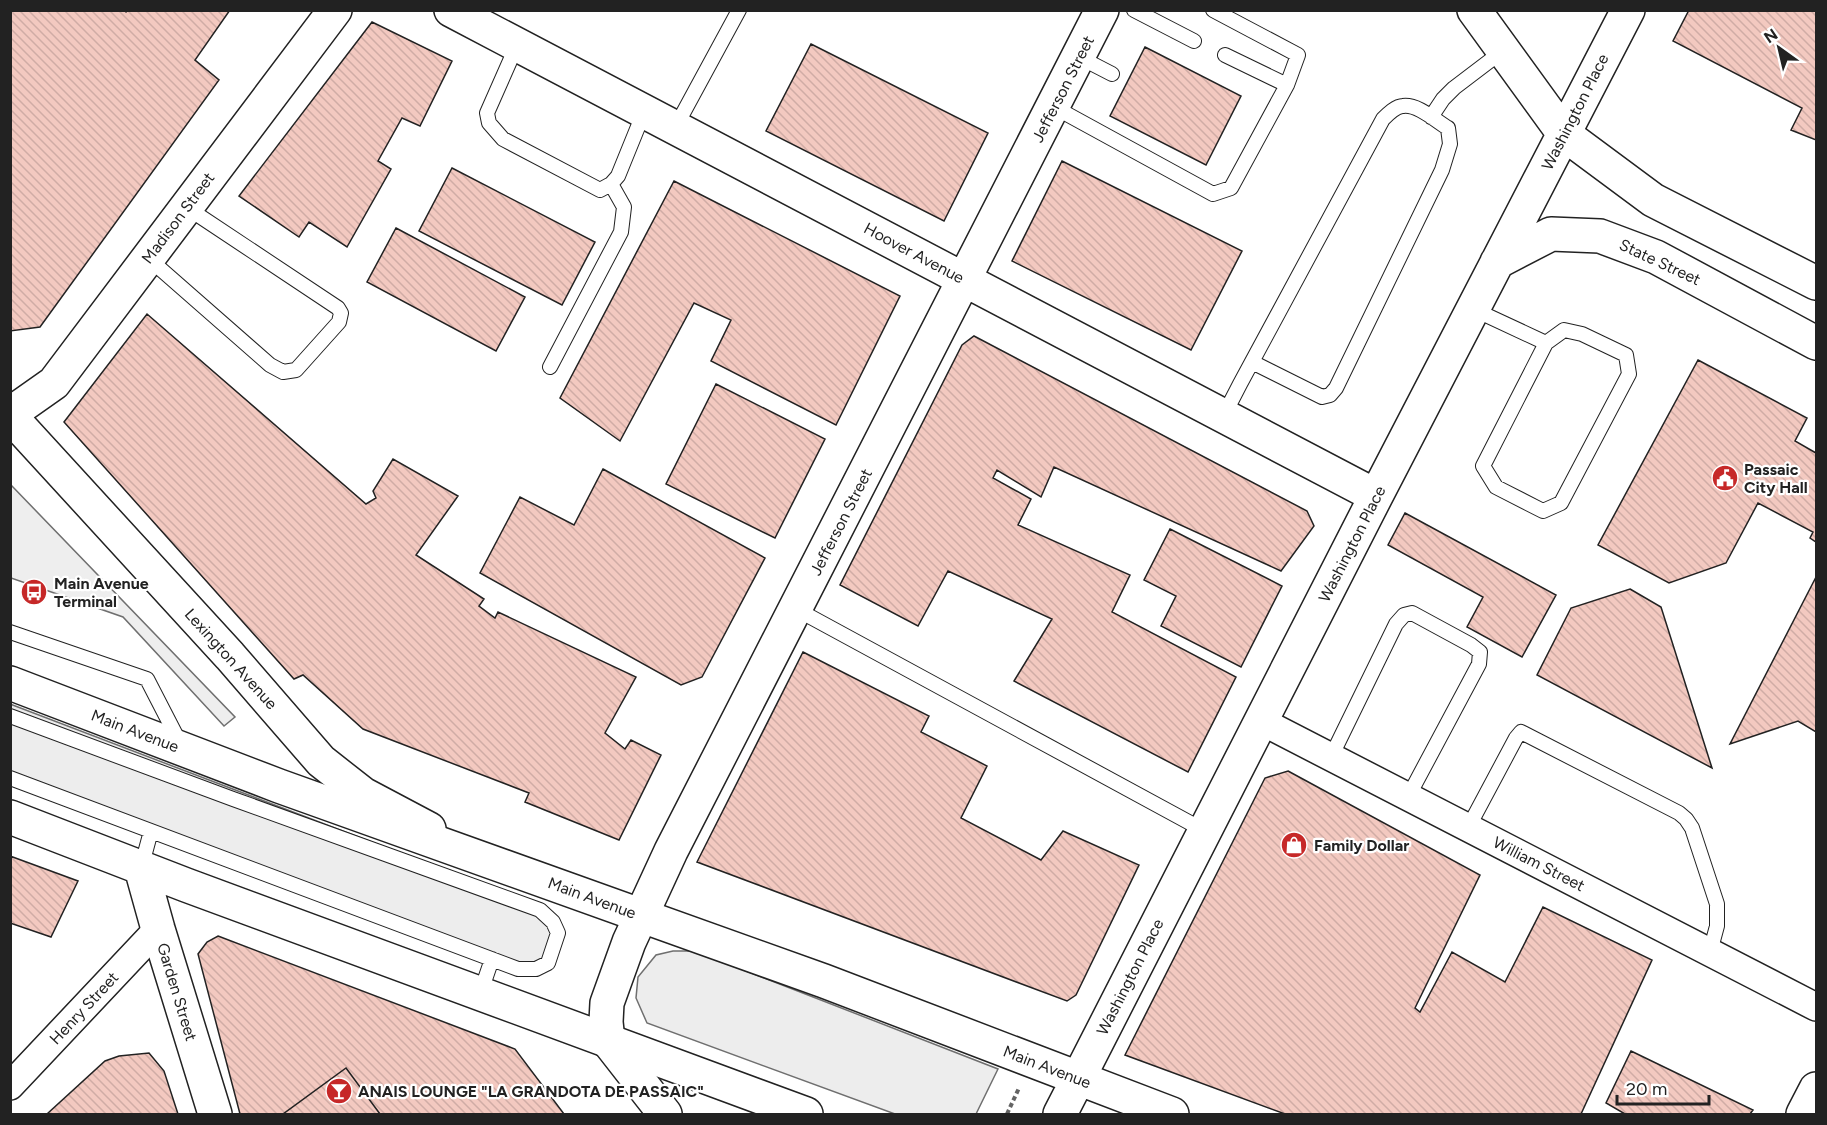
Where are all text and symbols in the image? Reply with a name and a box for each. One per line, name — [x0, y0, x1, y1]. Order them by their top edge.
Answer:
north arrow — [1749, 18, 1809, 78]
text: N — [1760, 25, 1781, 47]
street label: Jefferson Street — [1028, 32, 1098, 146]
street label: Washington Place — [1538, 51, 1613, 173]
street label: Madison Street — [138, 169, 218, 267]
street label: Hoover Avenue — [861, 219, 968, 287]
street label: State Street — [1616, 235, 1704, 289]
place label: Passaic City Hall — [1744, 460, 1808, 497]
public building icon: Passaic City Hall — [1710, 463, 1740, 493]
street label: Jefferson Street — [806, 465, 876, 579]
street label: Washington Place — [1315, 483, 1390, 605]
place label: Main Avenue Terminal — [54, 574, 149, 611]
bus stop icon: Main Avenue Terminal — [19, 577, 49, 607]
street label: Lexington Avenue — [181, 605, 281, 713]
street label: Main Avenue — [88, 706, 182, 757]
shop icon: Family Dollar — [1279, 830, 1309, 860]
street label: William Street — [1490, 833, 1588, 895]
place label: Family Dollar — [1314, 836, 1409, 855]
street label: Main Avenue — [545, 873, 639, 923]
street label: Washington Place — [1093, 916, 1168, 1038]
street label: Garden Street — [153, 941, 201, 1043]
street label: Henry Street — [46, 968, 122, 1048]
street label: Main Avenue — [1000, 1042, 1094, 1093]
scale bar — [1617, 1068, 1708, 1106]
bar icon: ANAIS LOUNGE "LA GRANDOTA DE PASSAIC" — [324, 1076, 354, 1106]
text: 20 m — [1626, 1078, 1667, 1100]
place label: ANAIS LOUNGE "LA GRANDOTA DE PASSAIC" — [358, 1082, 704, 1101]

